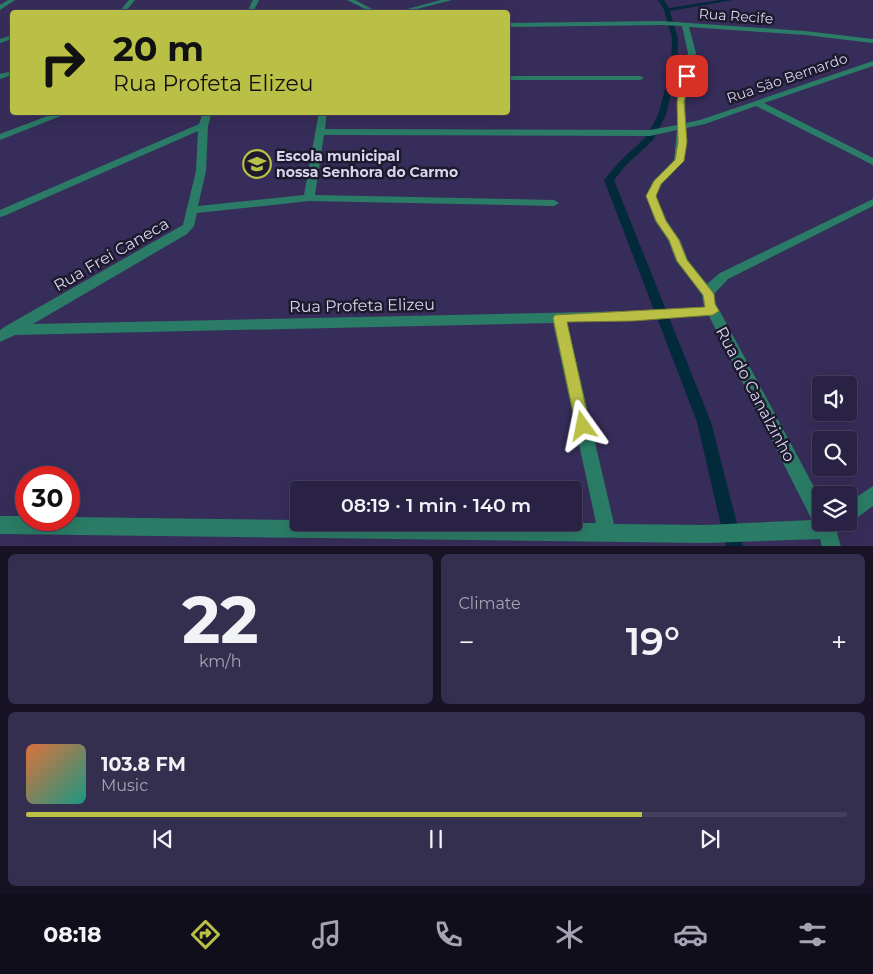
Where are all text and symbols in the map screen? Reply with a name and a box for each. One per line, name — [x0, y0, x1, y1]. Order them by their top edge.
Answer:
street label: Rua Recife — [698, 4, 774, 28]
text: 20 m — [113, 27, 204, 70]
icon: right — [30, 30, 95, 95]
street label: Rua São Bernardo — [724, 49, 850, 107]
pin — [666, 55, 708, 97]
icon: arrive — [673, 62, 701, 90]
text: Rua Profeta Elizeu — [113, 70, 314, 97]
place label: Escola municipal nossa Senhora do Carmo — [276, 147, 458, 181]
school or university icon: Escola municipal nossa Senhora do Carmo — [242, 149, 272, 179]
street label: Rua Frei Caneca — [50, 214, 172, 295]
street label: Rua Profeta Elizeu — [289, 295, 435, 316]
street label: Rua do Canalzinho — [712, 323, 799, 465]
map controls — [812, 376, 857, 531]
button: sound — [812, 376, 857, 421]
position arrow — [556, 399, 608, 451]
button: search — [812, 431, 857, 476]
speed limit sign: 30 — [15, 466, 80, 531]
button: layers — [812, 486, 857, 531]
text: 08:19 · 1 min · 140 m — [341, 494, 531, 517]
text: 22 — [182, 580, 259, 659]
text: Climate — [459, 594, 521, 613]
text: 19° — [626, 618, 680, 665]
text: − — [459, 625, 475, 659]
text: + — [831, 625, 847, 659]
text: km/h — [199, 652, 242, 671]
text: 103.8 FM — [101, 753, 186, 776]
text: Music — [101, 776, 148, 795]
icon: previous — [149, 825, 177, 853]
icon: pause — [422, 825, 450, 853]
icon: next — [696, 825, 724, 853]
icon: directions — [188, 917, 223, 952]
icon: music — [309, 917, 344, 952]
icon: phone — [431, 917, 466, 952]
icon: climate — [552, 917, 587, 952]
icon: car — [673, 917, 708, 952]
icon: filters — [795, 917, 830, 952]
text: 08:18 — [43, 921, 102, 948]

